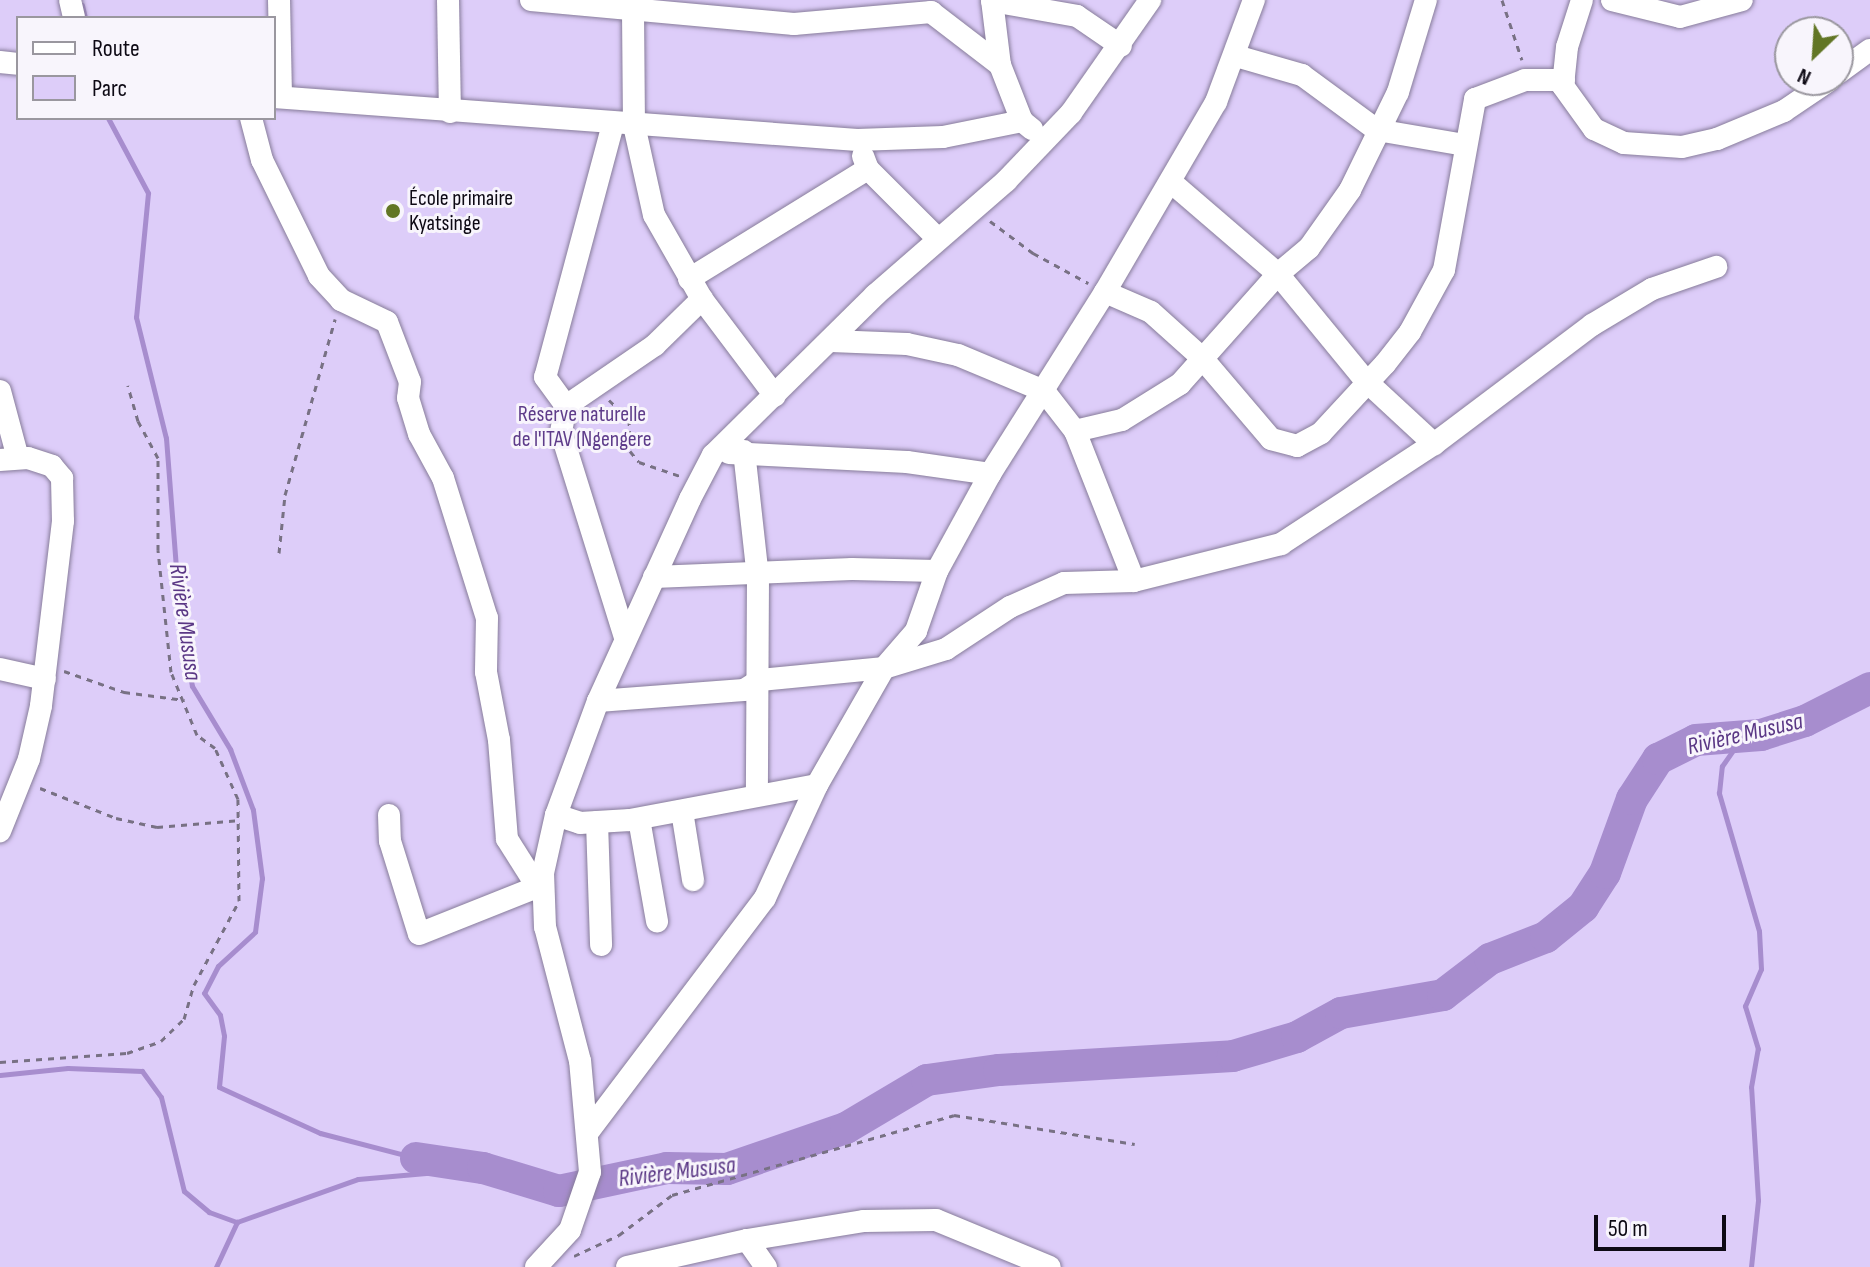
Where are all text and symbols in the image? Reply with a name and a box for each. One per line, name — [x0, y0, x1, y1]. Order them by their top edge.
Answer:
legend — [16, 16, 276, 120]
north arrow — [1774, 16, 1854, 96]
text: Route — [92, 34, 140, 63]
text: N — [1793, 62, 1816, 91]
text: Parc — [92, 74, 127, 103]
place label: École primaire Kyatsinge — [409, 185, 513, 236]
marker: École primaire Kyatsinge — [384, 202, 402, 220]
park label: Réserve naturelle de l'ITAV (Ngengere — [513, 401, 651, 452]
water label: Rivière Mususa — [163, 562, 207, 682]
water label: Rivière Mususa — [1684, 707, 1806, 761]
water label: Rivière Mususa — [617, 1151, 737, 1193]
scale bar — [1598, 1199, 1730, 1249]
text: 50 m — [1608, 1214, 1648, 1243]

